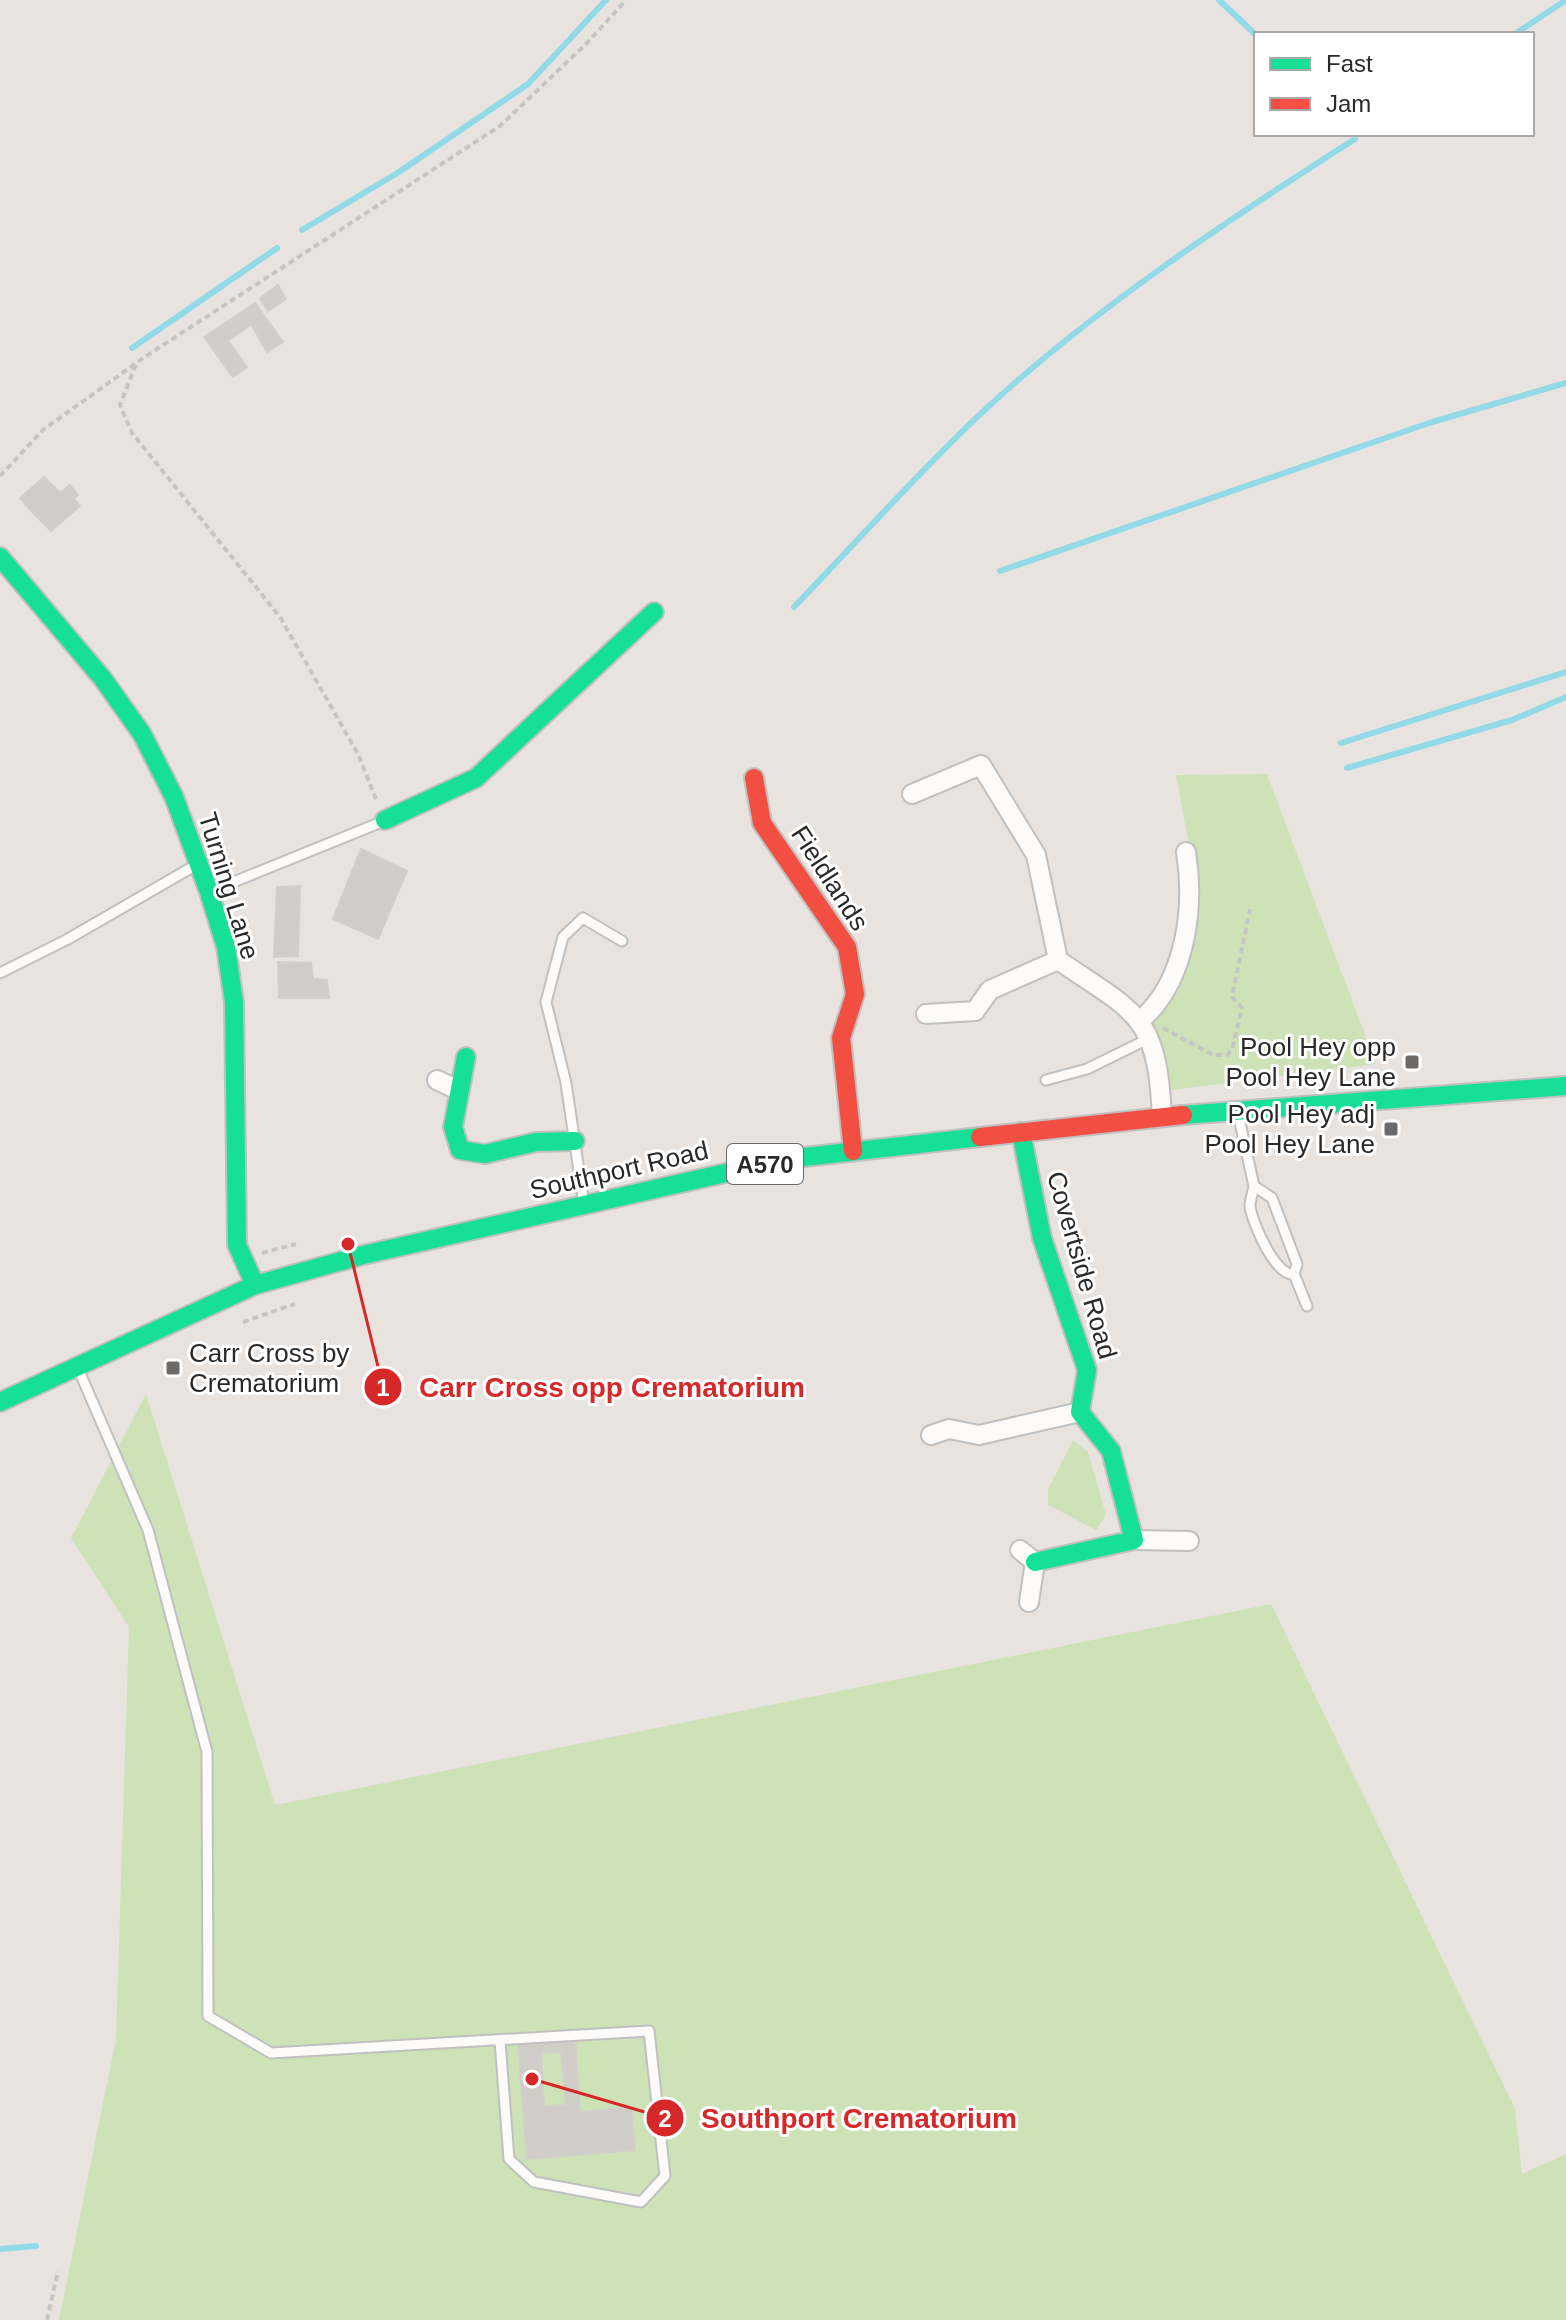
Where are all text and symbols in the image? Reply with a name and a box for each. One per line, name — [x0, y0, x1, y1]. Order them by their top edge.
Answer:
legend — [1254, 32, 1534, 136]
text: Fast — [1326, 50, 1373, 77]
text: Jam — [1326, 90, 1371, 117]
street label: Turning Lane — [192, 809, 266, 963]
street label: Fieldlands — [785, 820, 875, 936]
place label: Pool Hey opp Pool Hey Lane — [1225, 1032, 1396, 1092]
marker: Pool Hey opp Pool Hey Lane — [1403, 1053, 1421, 1071]
place label: Pool Hey adj Pool Hey Lane — [1204, 1099, 1375, 1159]
marker: Pool Hey adj Pool Hey Lane — [1382, 1120, 1400, 1138]
street label: Southport Road — [527, 1135, 711, 1205]
road number: A570 — [727, 1144, 803, 1184]
street label: Covertside Road — [1041, 1168, 1123, 1362]
place label: Carr Cross by Crematorium — [189, 1338, 349, 1398]
marker: Carr Cross by Crematorium — [164, 1359, 182, 1377]
callout: Carr Cross opp Crematorium — [363, 1361, 821, 1413]
text: Carr Cross opp Crematorium — [419, 1372, 805, 1403]
text: 1 — [376, 1374, 390, 1401]
callout: Southport Crematorium — [645, 2092, 1033, 2144]
text: Southport Crematorium — [701, 2103, 1017, 2134]
text: 2 — [658, 2105, 672, 2132]

